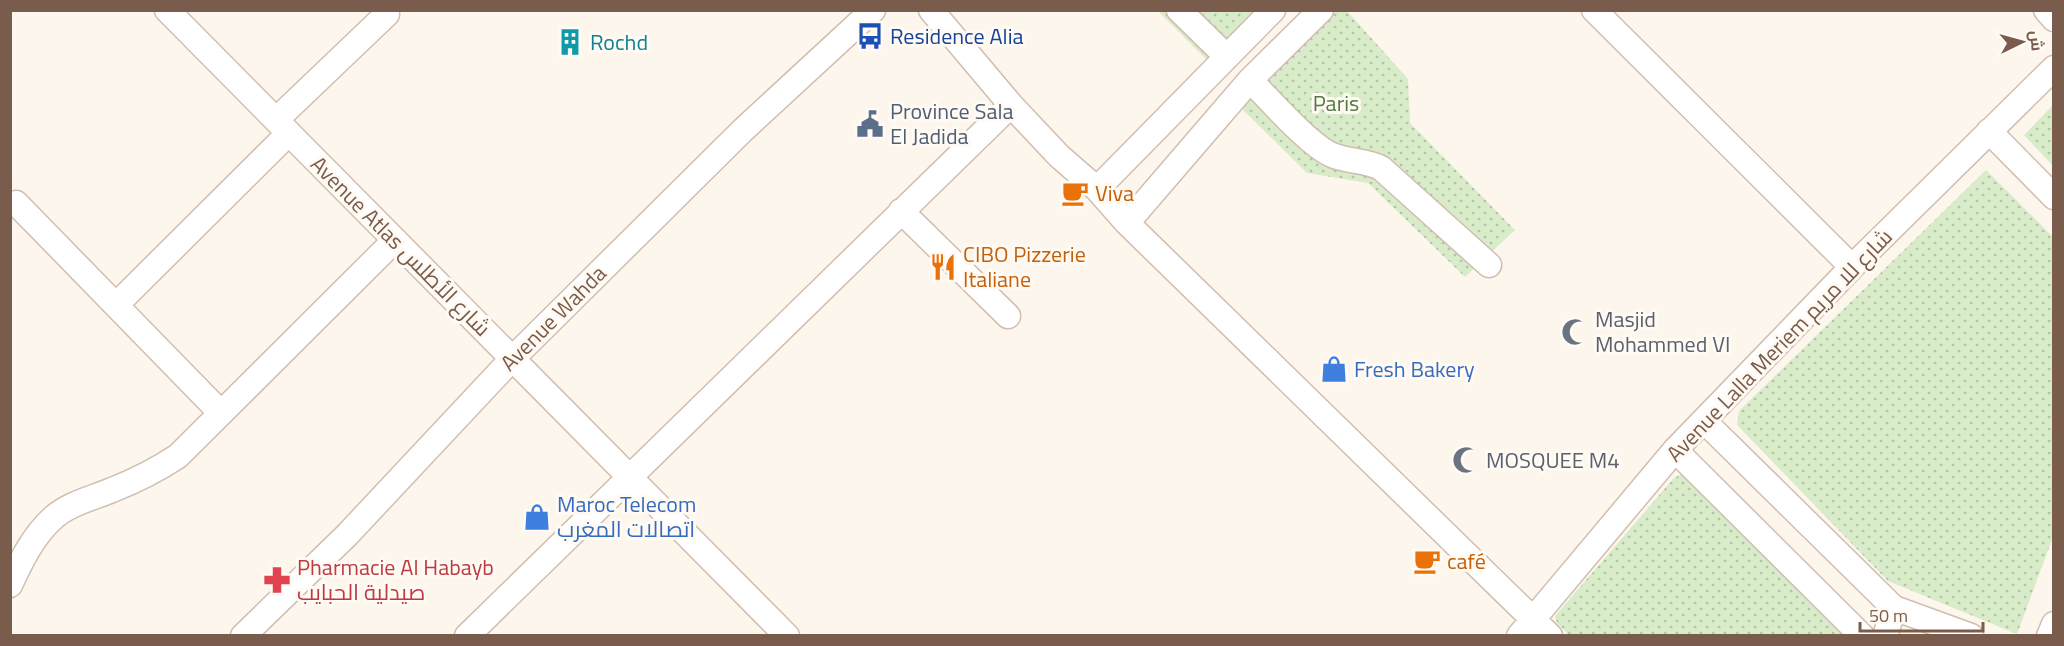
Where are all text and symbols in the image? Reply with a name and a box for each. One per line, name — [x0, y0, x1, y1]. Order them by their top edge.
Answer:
north arrow — [1992, 12, 2052, 72]
place label: Residence Alia — [890, 19, 1024, 53]
bus stop icon: Residence Alia — [855, 21, 885, 51]
place label: Rochd — [590, 25, 648, 59]
building icon: Rochd — [555, 27, 585, 57]
text: ش — [2024, 29, 2050, 52]
park label: Paris — [1313, 86, 1359, 120]
place label: Province Sala El Jadida — [890, 94, 1014, 153]
public building icon: Province Sala El Jadida — [855, 109, 885, 139]
street label: Avenue Atlas شارع الأطلس — [303, 148, 499, 344]
place label: Viva — [1095, 176, 1134, 210]
cafe icon: Viva — [1060, 178, 1090, 208]
street label: Avenue Lalla Meriem شارع للا مريم — [1658, 220, 1900, 470]
place label: CIBO Pizzerie Italiane — [963, 237, 1086, 296]
restaurant icon: CIBO Pizzerie Italiane — [928, 252, 958, 282]
street label: Avenue Wahda — [492, 257, 614, 379]
place label: Masjid Mohammed VI — [1595, 302, 1730, 361]
mosque icon: Masjid Mohammed VI — [1560, 317, 1590, 347]
place label: Fresh Bakery — [1354, 352, 1475, 386]
shop icon: Fresh Bakery — [1319, 354, 1349, 384]
place label: MOSQUEE M4 — [1486, 443, 1620, 477]
mosque icon: MOSQUEE M4 — [1451, 445, 1481, 475]
place label: Maroc Telecom اتصالات المغرب — [557, 487, 696, 546]
shop icon: Maroc Telecom اتصالات المغرب — [522, 502, 552, 532]
place label: café — [1447, 544, 1486, 578]
cafe icon: café — [1412, 546, 1442, 576]
place label: Pharmacie Al Habayb صيدلية الحبايب — [297, 550, 494, 609]
pharmacy icon: Pharmacie Al Habayb صيدلية الحبايب — [262, 565, 292, 595]
scale bar — [1860, 595, 1983, 633]
text: 50 m — [1869, 602, 1908, 629]

